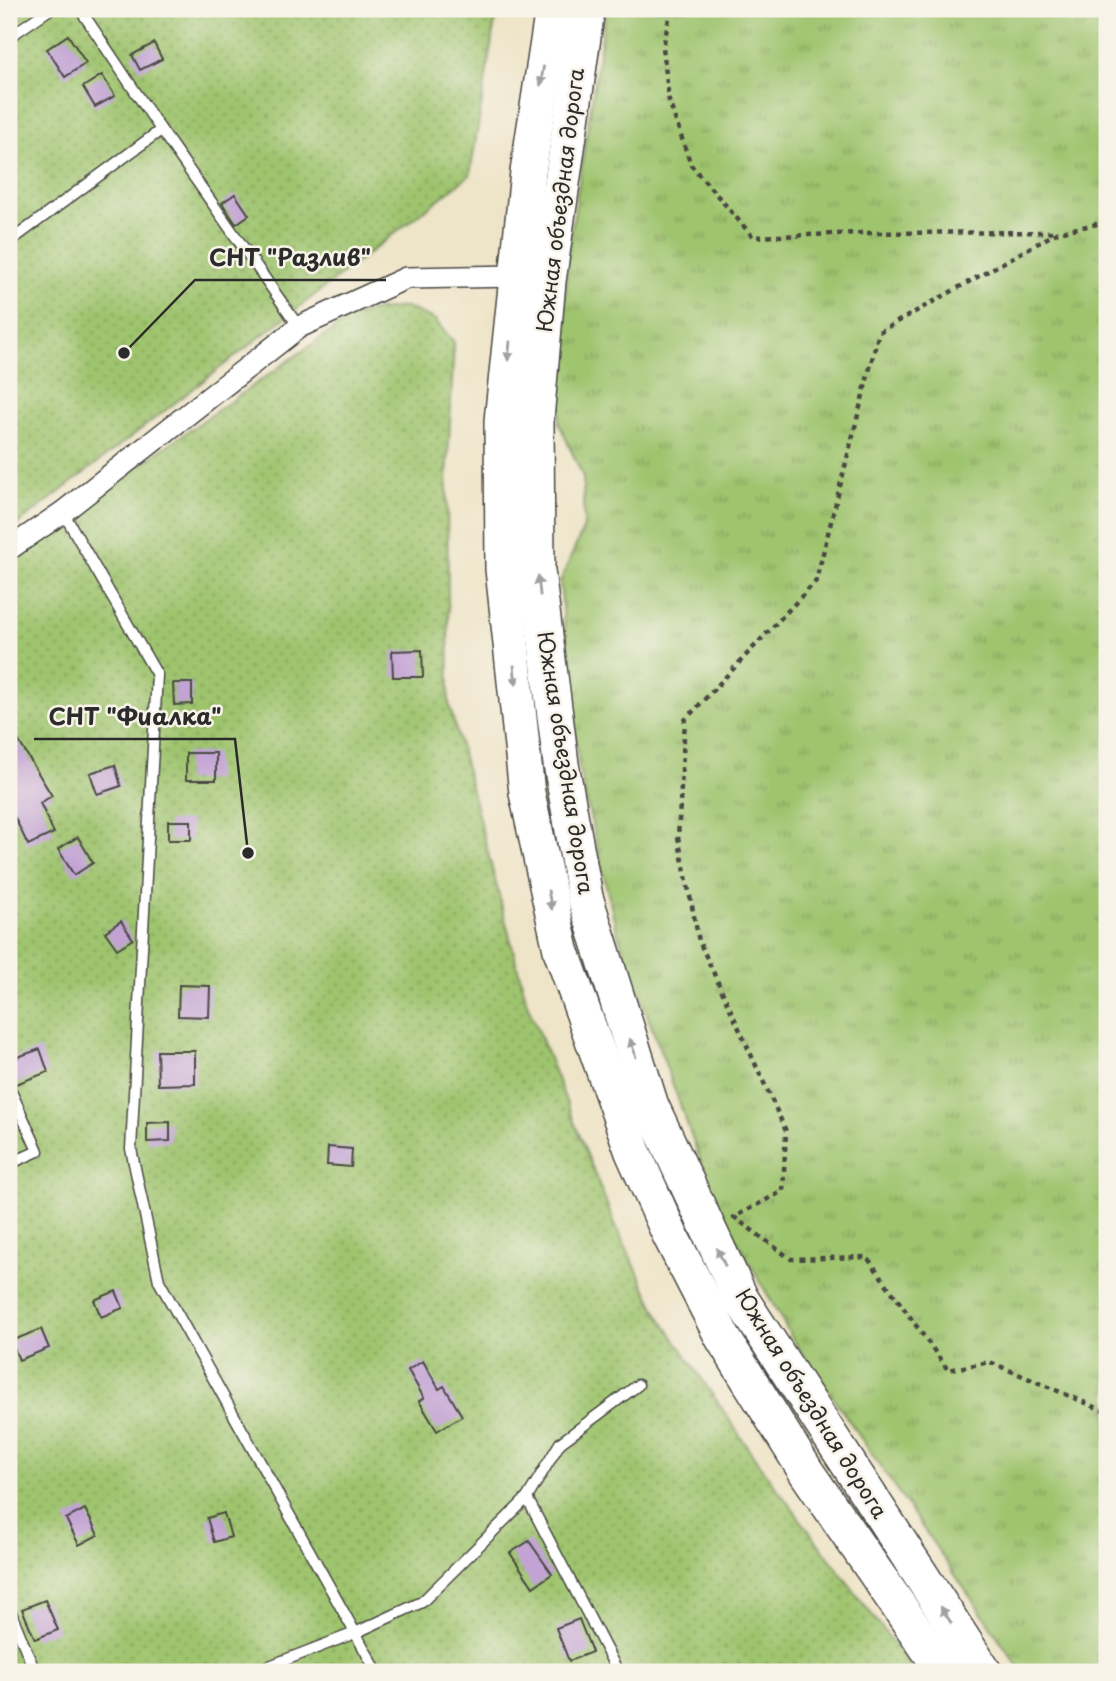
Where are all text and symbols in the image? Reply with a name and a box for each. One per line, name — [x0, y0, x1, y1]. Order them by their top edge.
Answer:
one-way arrow — [536, 65, 547, 87]
street label: Южная объездная дорога — [527, 66, 591, 334]
callout: СНТ "Разлив" — [195, 236, 386, 280]
text: СНТ "Разлив" — [209, 239, 371, 274]
one-way arrow — [503, 340, 514, 362]
one-way arrow — [533, 575, 544, 597]
street label: Южная объездная дорога — [530, 629, 604, 896]
one-way arrow — [509, 664, 520, 686]
callout: СНТ "Фиалка" — [34, 695, 235, 739]
text: СНТ "Фиалка" — [48, 698, 222, 733]
one-way arrow — [544, 889, 555, 911]
one-way arrow — [627, 1037, 638, 1058]
one-way arrow — [716, 1247, 727, 1267]
street label: Южная объездная дорога — [729, 1282, 897, 1524]
one-way arrow — [940, 1606, 953, 1625]

